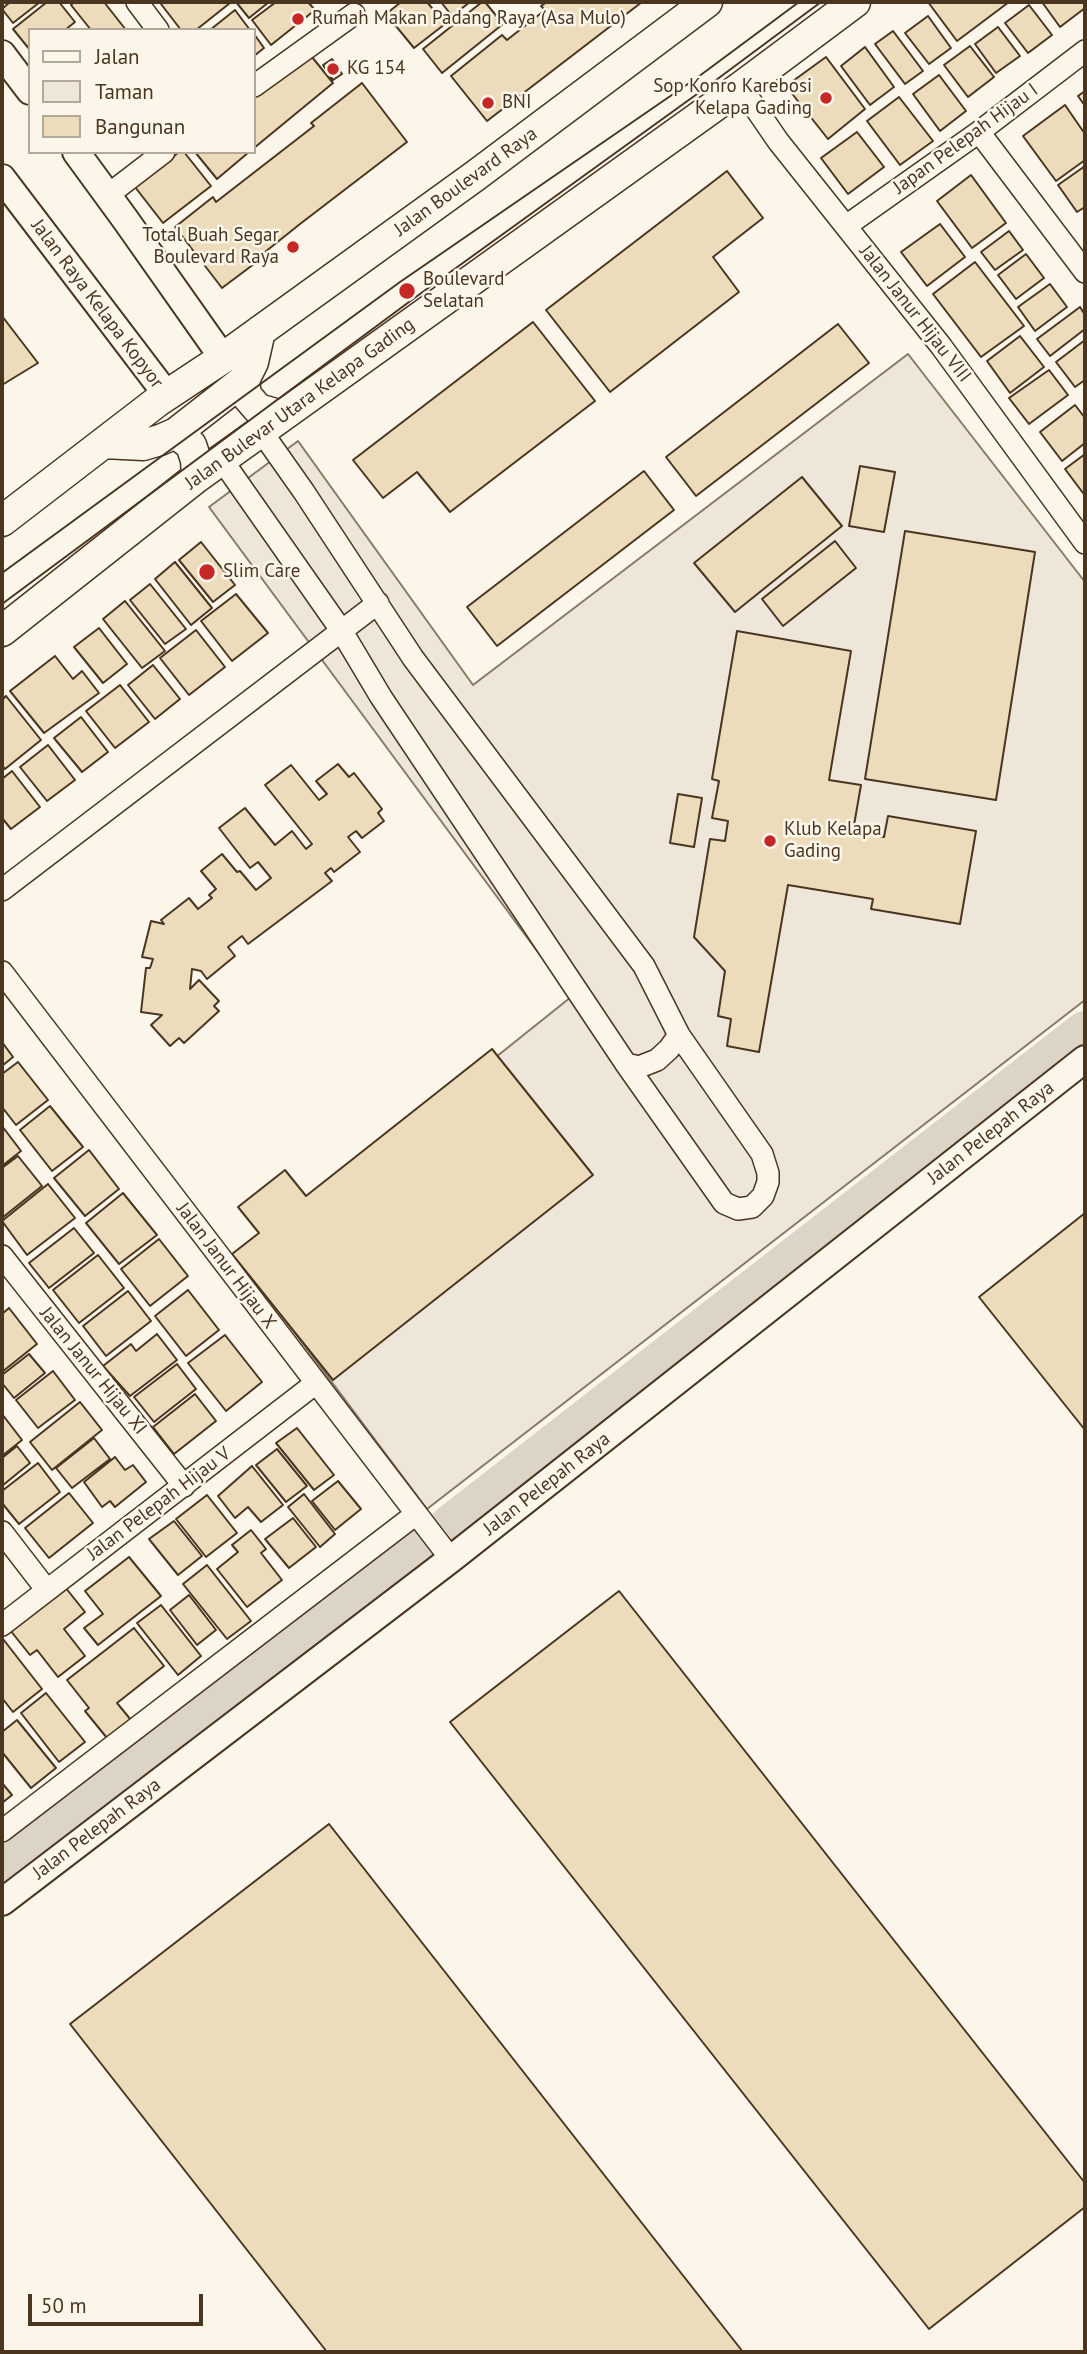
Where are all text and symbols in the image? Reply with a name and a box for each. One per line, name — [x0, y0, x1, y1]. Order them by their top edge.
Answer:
place label: Rumah Makan Padang Raya (Asa Mulo) — [312, 8, 626, 30]
marker: Rumah Makan Padang Raya (Asa Mulo) — [290, 11, 306, 27]
legend — [28, 28, 256, 154]
text: Jalan — [95, 43, 140, 70]
place label: KG 154 — [347, 58, 405, 80]
marker: KG 154 — [325, 61, 341, 77]
place label: Sop Konro Karebosi Kelapa Gading — [653, 76, 812, 120]
text: Taman — [95, 78, 154, 105]
street label: Japan Pelepah Hijau I — [889, 79, 1043, 199]
marker: Sop Konro Karebosi Kelapa Gading — [818, 90, 834, 106]
place label: BNI — [502, 92, 531, 114]
marker: BNI — [480, 95, 496, 111]
text: Bangunan — [95, 113, 185, 140]
street label: Jalan Boulevard Raya — [390, 123, 542, 241]
street label: Jalan Raya Kelapa Kopyor — [26, 215, 168, 393]
place label: Total Buah Segar Boulevard Raya — [142, 225, 279, 269]
marker: Total Buah Segar Boulevard Raya — [285, 239, 301, 255]
street label: Jalan Janur Hijau VIII — [854, 241, 976, 387]
place label: Boulevard Selatan — [423, 269, 505, 313]
marker: Boulevard Selatan — [397, 281, 417, 301]
street label: Jalan Bulevar Utara Kelapa Gading — [181, 313, 419, 495]
place label: Slim Care — [223, 561, 300, 583]
marker: Slim Care — [197, 562, 217, 582]
place label: Klub Kelapa Gading — [784, 819, 882, 863]
marker: Klub Kelapa Gading — [762, 833, 778, 849]
street label: Jalan Pelepah Raya — [923, 1077, 1059, 1189]
street label: Jalan Janur Hijau X — [171, 1198, 281, 1334]
street label: Jalan Janur Hijau XI — [35, 1303, 151, 1439]
street label: Jalan Pelepah Raya — [479, 1428, 615, 1540]
street label: Jalan Pelepah Hijau V — [83, 1443, 235, 1565]
street label: Jalan Pelepah Raya — [29, 1774, 165, 1884]
scale bar — [32, 2280, 206, 2324]
text: 50 m — [41, 2292, 87, 2319]

